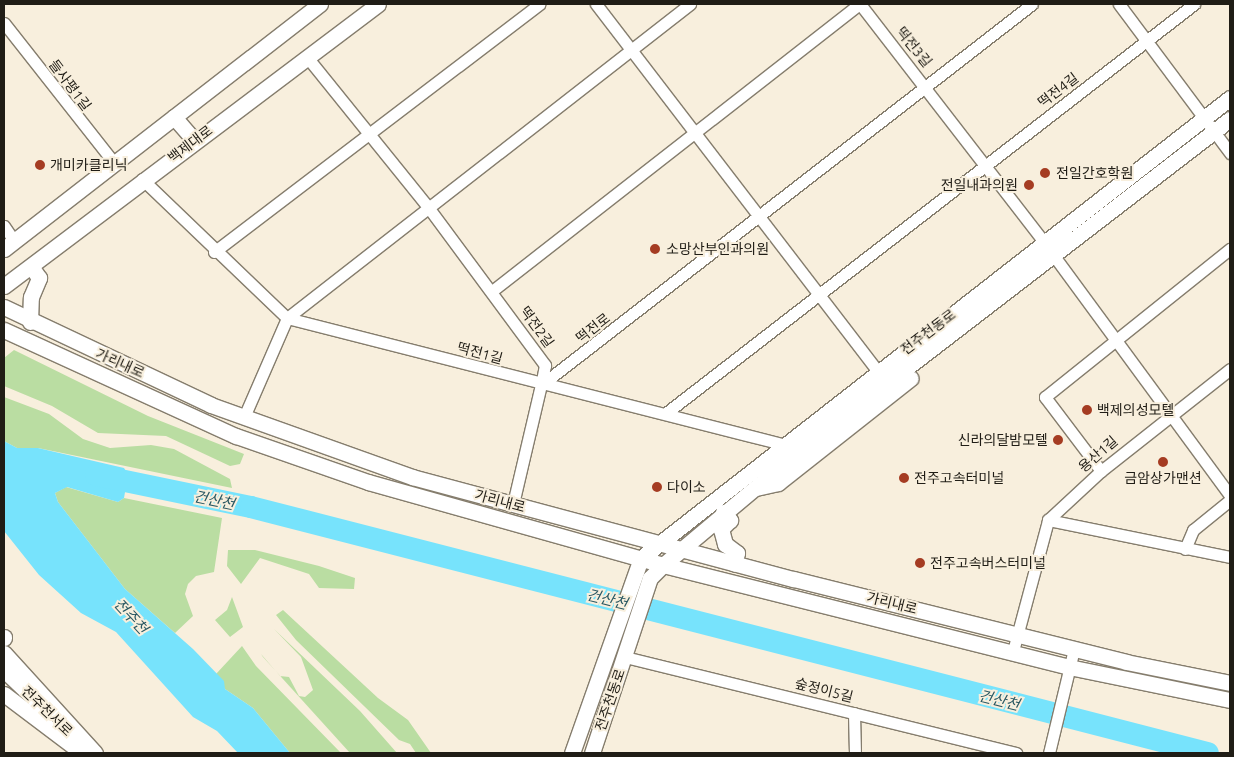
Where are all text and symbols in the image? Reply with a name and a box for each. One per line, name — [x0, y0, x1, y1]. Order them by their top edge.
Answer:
street label: 떡전3길 — [893, 24, 935, 70]
street label: 들사평1길 — [45, 56, 95, 114]
street label: 떡전4길 — [1034, 69, 1082, 111]
street label: 백제대로 — [164, 122, 216, 166]
place label: 개미카클리닉 — [50, 157, 127, 173]
marker: 개미카클리닉 — [34, 159, 46, 171]
place label: 전일간호학원 — [1056, 165, 1133, 181]
marker: 전일간호학원 — [1038, 166, 1052, 180]
place label: 전일내과의원 — [941, 177, 1018, 193]
marker: 전일내과의원 — [1022, 178, 1036, 192]
place label: 소망산부인과의원 — [666, 241, 769, 257]
marker: 소망산부인과의원 — [648, 242, 662, 256]
street label: 떡전2길 — [517, 303, 557, 351]
street label: 전주천동로 — [897, 306, 959, 358]
street label: 떡전로 — [573, 309, 613, 347]
street label: 떡전1길 — [455, 339, 505, 367]
street label: 가리내로 — [93, 345, 147, 381]
place label: 백제의성모텔 — [1097, 402, 1174, 418]
marker: 백제의성모텔 — [1081, 404, 1093, 416]
place label: 신라의달밤모텔 — [958, 432, 1048, 448]
street label: 용산1길 — [1075, 432, 1121, 476]
marker: 신라의달밤모텔 — [1052, 434, 1064, 446]
marker: 금암상가맨션 — [1157, 456, 1169, 468]
place label: 전주고속터미널 — [914, 470, 1004, 486]
place label: 금암상가맨션 — [1124, 470, 1202, 486]
marker: 전주고속터미널 — [898, 472, 910, 484]
place label: 다이소 — [667, 479, 706, 495]
marker: 다이소 — [651, 481, 663, 493]
street label: 가리내로 — [473, 486, 527, 516]
water label: 건산천 — [192, 487, 236, 513]
place label: 전주고속버스터미널 — [930, 555, 1046, 571]
marker: 전주고속버스터미널 — [914, 557, 926, 569]
water label: 건산천 — [585, 585, 629, 613]
street label: 가리내로 — [865, 589, 919, 617]
water label: 전주천 — [110, 595, 152, 637]
street label: 전주천동로 — [592, 667, 628, 733]
street label: 숲정이5길 — [793, 675, 855, 705]
street label: 전주천서로 — [18, 683, 76, 739]
water label: 건산천 — [977, 686, 1021, 714]

